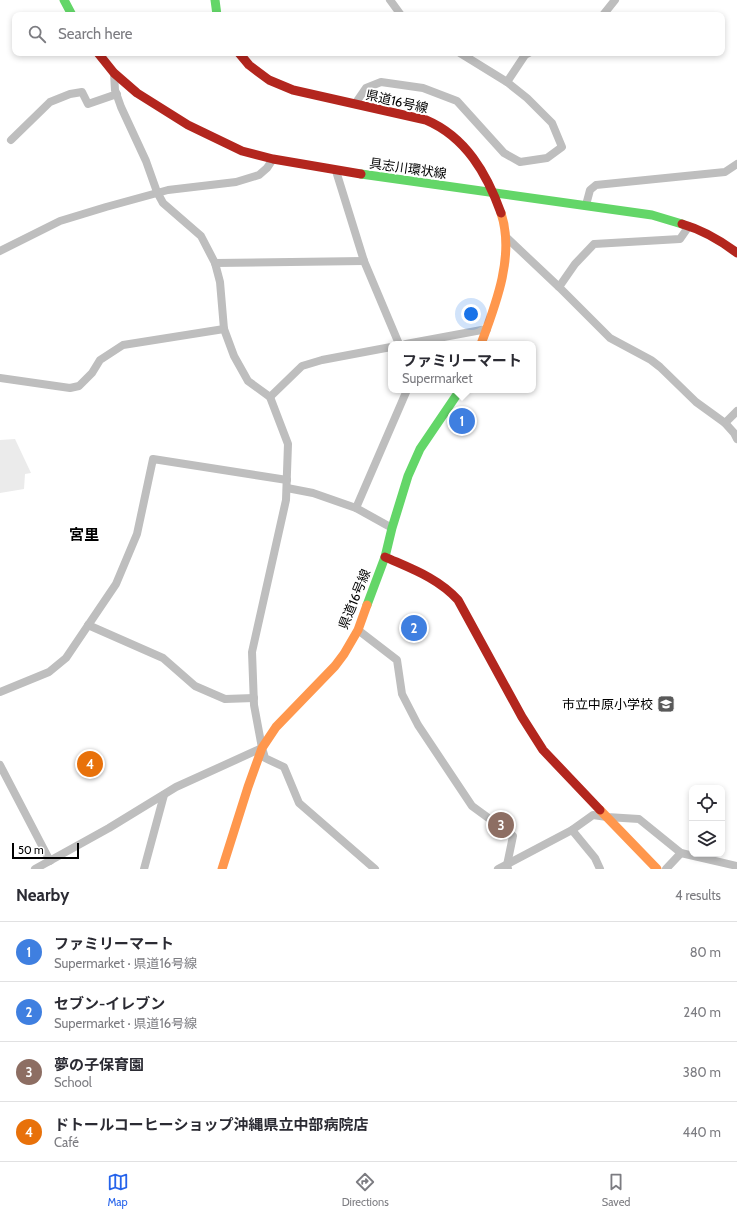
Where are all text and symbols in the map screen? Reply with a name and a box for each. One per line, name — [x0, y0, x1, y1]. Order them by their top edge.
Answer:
search box — [12, 12, 725, 56]
icon: search — [26, 23, 48, 45]
text: Search here — [58, 25, 133, 43]
street label: 県道16号線 — [364, 86, 430, 116]
street label: 具志川環状線 — [368, 155, 448, 181]
your location — [461, 304, 481, 324]
popup — [388, 341, 536, 393]
text: ファミリーマート — [402, 352, 522, 370]
text: Supermarket — [402, 370, 473, 386]
pin: 1 — [449, 406, 475, 436]
district label: 宮里 — [69, 526, 99, 544]
street label: 県道16号線 — [335, 567, 373, 631]
pin: 2 — [401, 613, 427, 643]
school or university icon: 市立中原小学校 — [656, 694, 676, 714]
place label: 市立中原小学校 — [562, 696, 653, 712]
pin: 4 — [77, 749, 103, 779]
map controls — [689, 785, 725, 857]
button: locate — [689, 785, 725, 821]
pin: 3 — [488, 810, 514, 840]
button: layers — [689, 821, 725, 857]
scale bar — [12, 841, 79, 860]
text: 50 m — [18, 843, 44, 857]
text: Nearby — [16, 885, 69, 905]
text: 4 results — [675, 887, 721, 903]
text: ファミリーマート — [54, 935, 174, 953]
text: 1 — [27, 944, 31, 960]
text: 80 m — [690, 944, 721, 960]
text: Supermarket · 県道16号線 — [54, 955, 197, 971]
text: セブン-イレブン — [54, 995, 165, 1013]
text: 2 — [26, 1004, 32, 1020]
text: 240 m — [683, 1004, 721, 1020]
text: Supermarket · 県道16号線 — [54, 1015, 197, 1031]
text: 夢の子保育園 — [54, 1056, 144, 1074]
text: 3 — [25, 1064, 33, 1080]
text: 380 m — [683, 1064, 721, 1080]
text: School — [54, 1074, 92, 1090]
text: ドトールコーヒーショップ沖縄県立中部病院店 — [54, 1116, 368, 1134]
text: 4 — [25, 1124, 33, 1140]
text: 440 m — [683, 1124, 721, 1140]
text: Café — [54, 1134, 79, 1150]
tab: Map — [107, 1171, 129, 1209]
tab: Directions — [342, 1171, 389, 1209]
tab: Saved — [602, 1171, 630, 1209]

